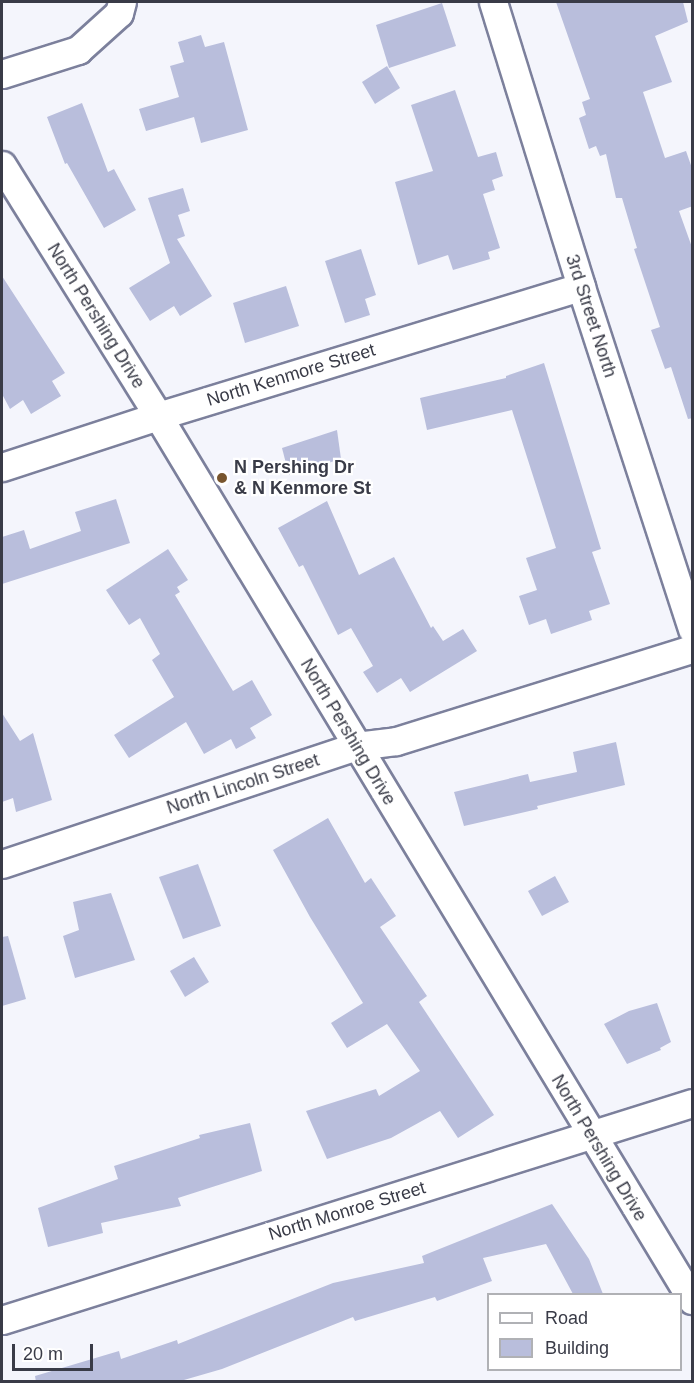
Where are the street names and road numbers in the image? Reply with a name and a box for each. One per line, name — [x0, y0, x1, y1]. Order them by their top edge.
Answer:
street label: North Pershing Drive — [43, 239, 149, 393]
street label: 3rd Street North — [561, 252, 621, 380]
street label: North Kenmore Street — [204, 339, 378, 411]
street label: North Pershing Drive — [296, 655, 400, 809]
street label: North Lincoln Street — [164, 749, 322, 819]
street label: North Pershing Drive — [547, 1071, 651, 1225]
street label: North Monroe Street — [266, 1177, 428, 1245]

